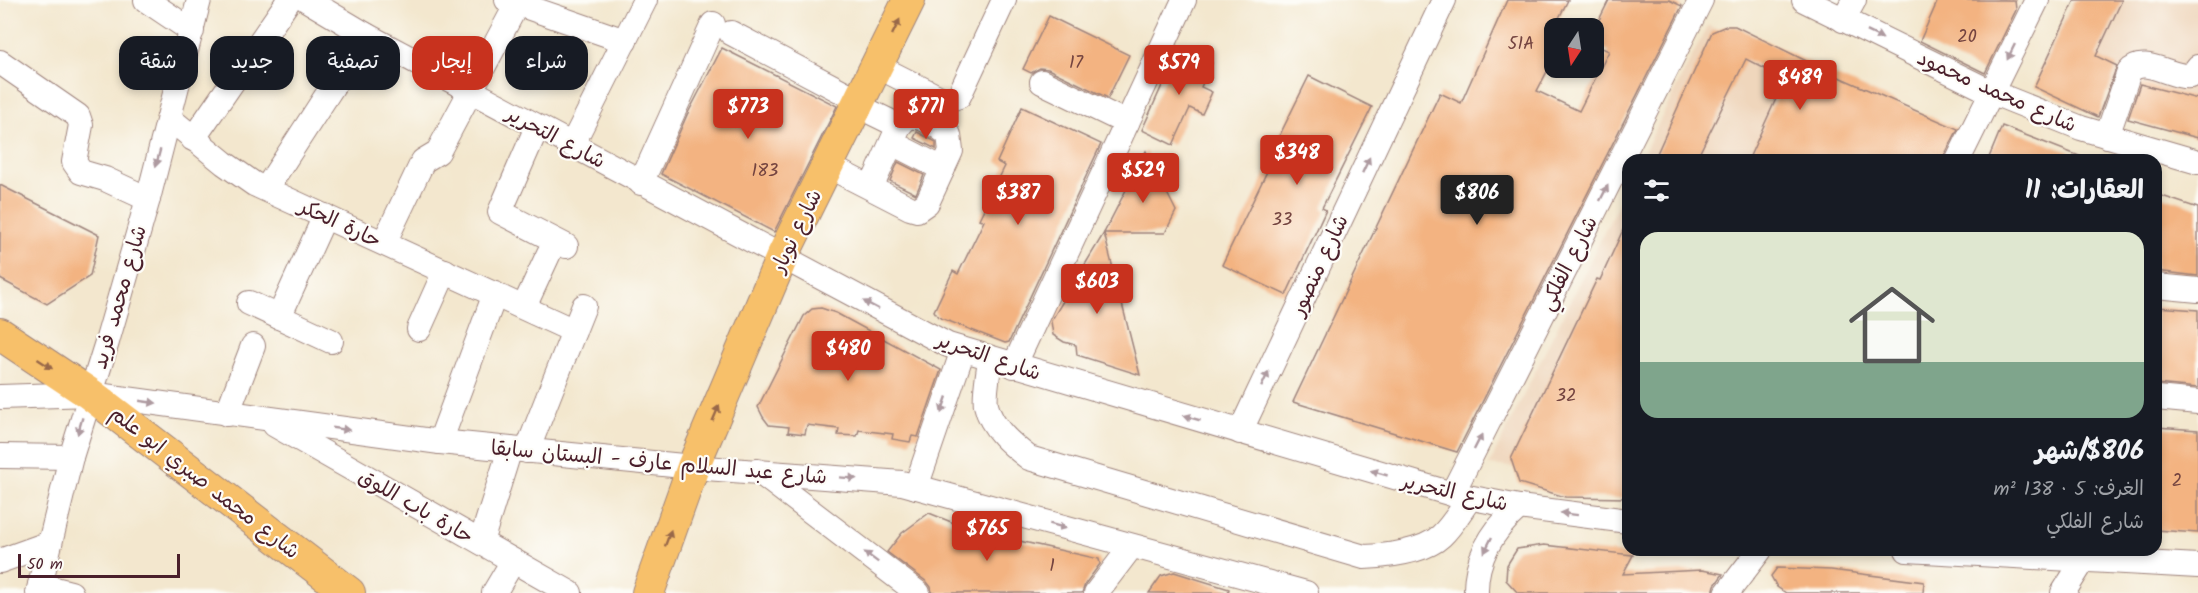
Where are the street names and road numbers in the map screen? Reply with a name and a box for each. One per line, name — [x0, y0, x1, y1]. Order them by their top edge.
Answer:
street label: شارع محمد محمود — [1911, 42, 2082, 142]
street label: شارع التحرير — [498, 97, 611, 178]
street label: شارع نوبار — [762, 184, 832, 280]
street label: حارة الحكر — [291, 190, 386, 258]
street label: شارع منصور — [1282, 209, 1358, 324]
street label: شارع الفلكي — [1531, 210, 1608, 317]
street label: شارع محمد فريد — [84, 221, 157, 373]
street label: شارع التحرير — [930, 324, 1045, 391]
street label: شارع محمد صبري ابو علم — [102, 398, 306, 568]
street label: شارع عبد السلام عارف - البستان سابقا — [489, 432, 828, 495]
street label: حارة باب اللوق — [351, 461, 479, 554]
street label: شارع التحرير — [1396, 465, 1511, 522]

